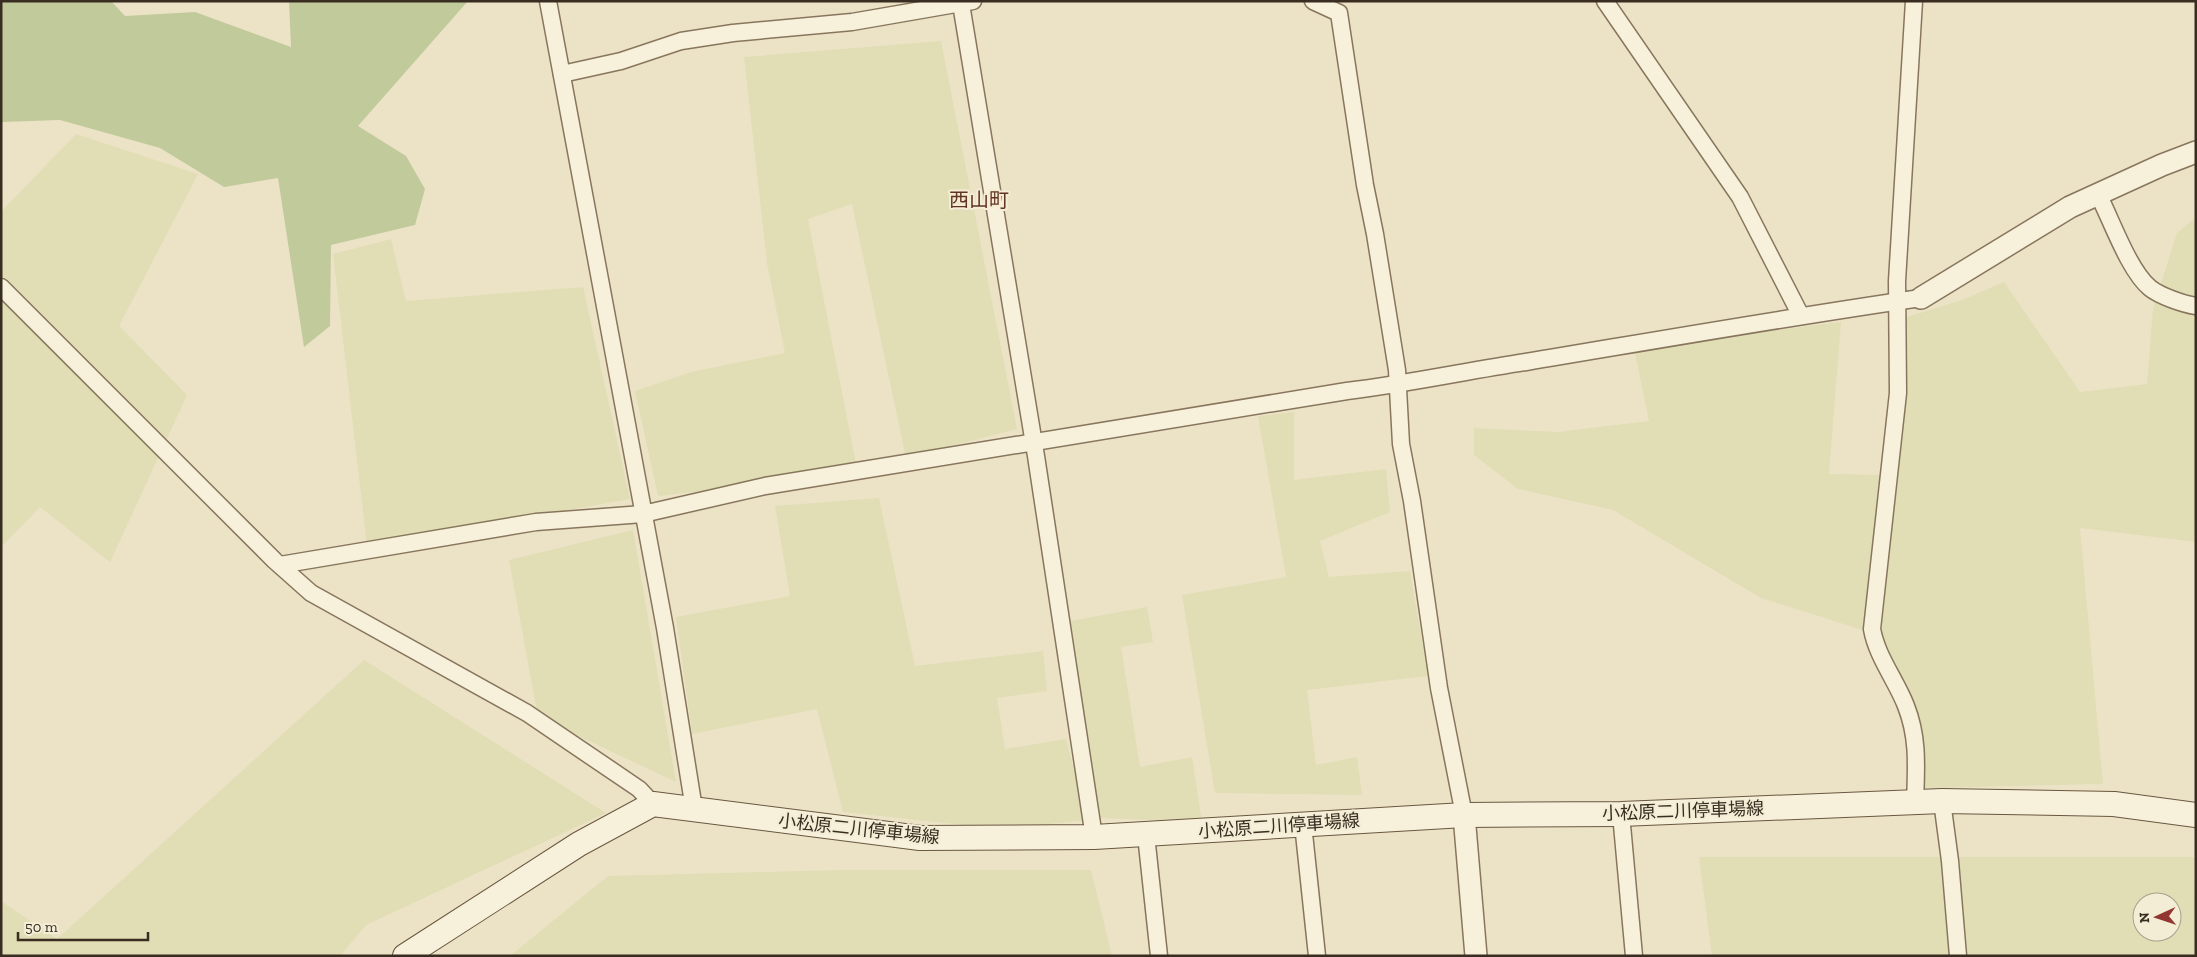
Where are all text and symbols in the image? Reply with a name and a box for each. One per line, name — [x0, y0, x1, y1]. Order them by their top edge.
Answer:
district label: 西山町 — [949, 188, 1009, 212]
street label: 小松原二川停車場線 — [1602, 797, 1764, 825]
street label: 小松原二川停車場線 — [1197, 809, 1361, 843]
street label: 小松原二川停車場線 — [777, 810, 941, 848]
north arrow — [2132, 892, 2182, 942]
scale bar — [18, 910, 148, 942]
text: N — [2136, 912, 2153, 923]
text: 50 m — [25, 918, 58, 936]

